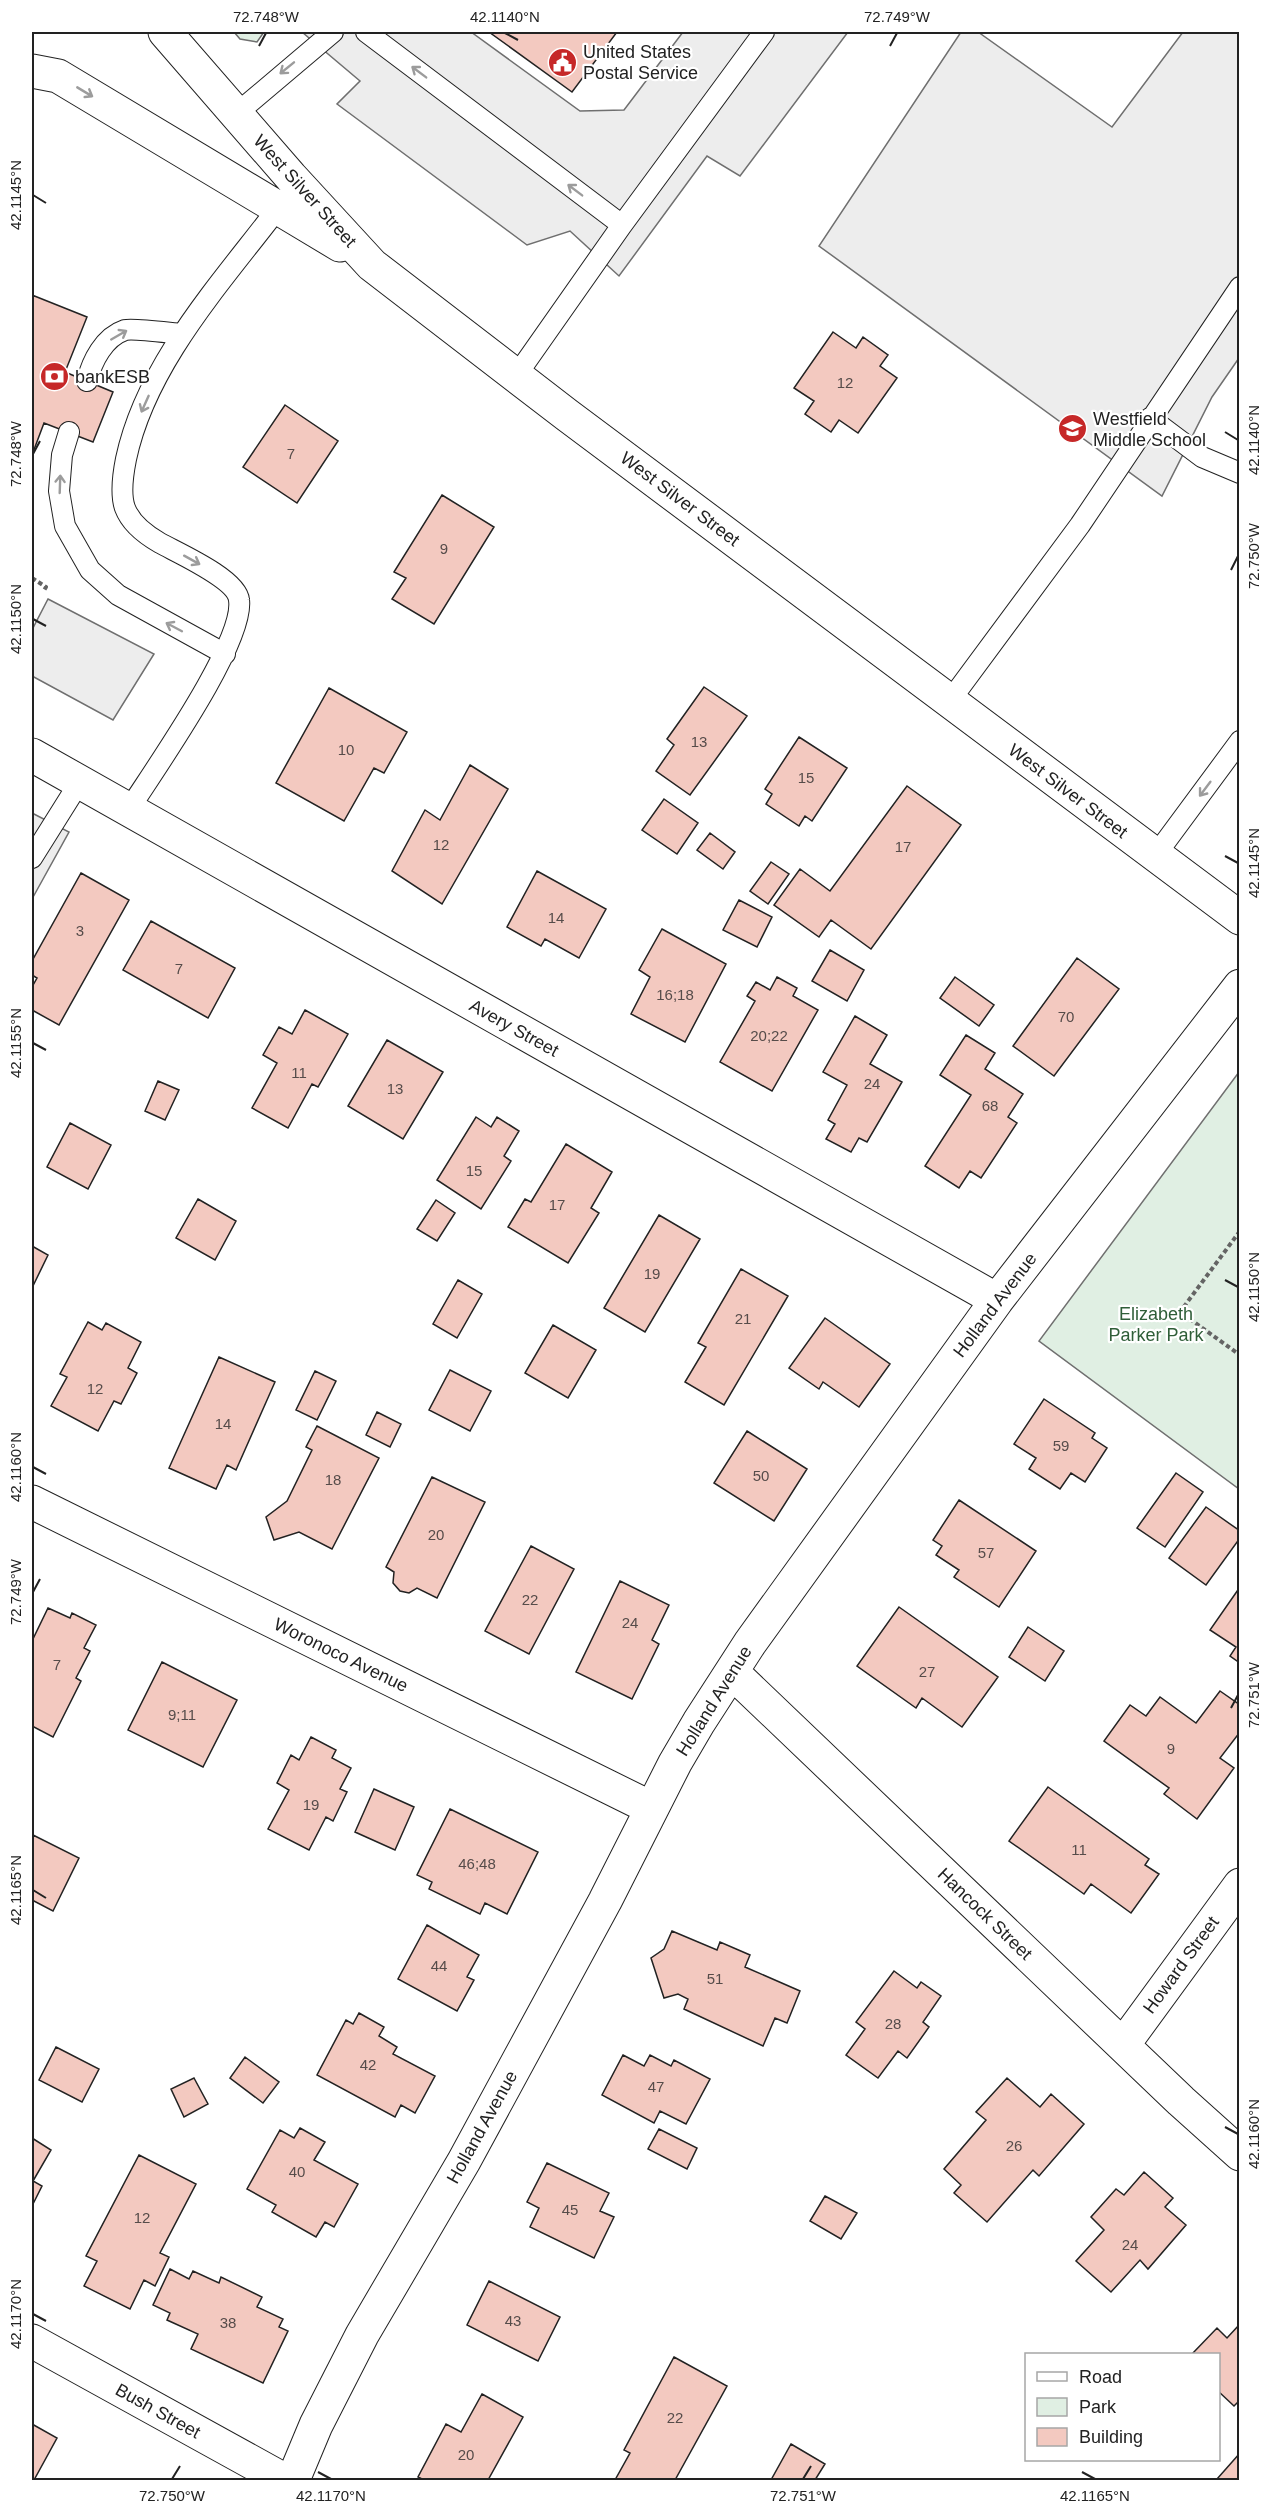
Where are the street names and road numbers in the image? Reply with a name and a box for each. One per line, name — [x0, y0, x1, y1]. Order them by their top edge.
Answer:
street label: West Silver Street — [249, 131, 361, 251]
street label: West Silver Street — [617, 448, 743, 550]
street label: West Silver Street — [1005, 740, 1131, 842]
street label: Avery Street — [466, 995, 562, 1061]
street label: Holland Avenue — [949, 1249, 1041, 1361]
street label: Woronoco Avenue — [271, 1614, 411, 1696]
street label: Holland Avenue — [672, 1642, 756, 1760]
street label: Hancock Street — [934, 1864, 1036, 1964]
street label: Howard Street — [1139, 1913, 1223, 2017]
street label: Holland Avenue — [443, 2067, 521, 2187]
street label: Bush Street — [112, 2379, 204, 2443]

